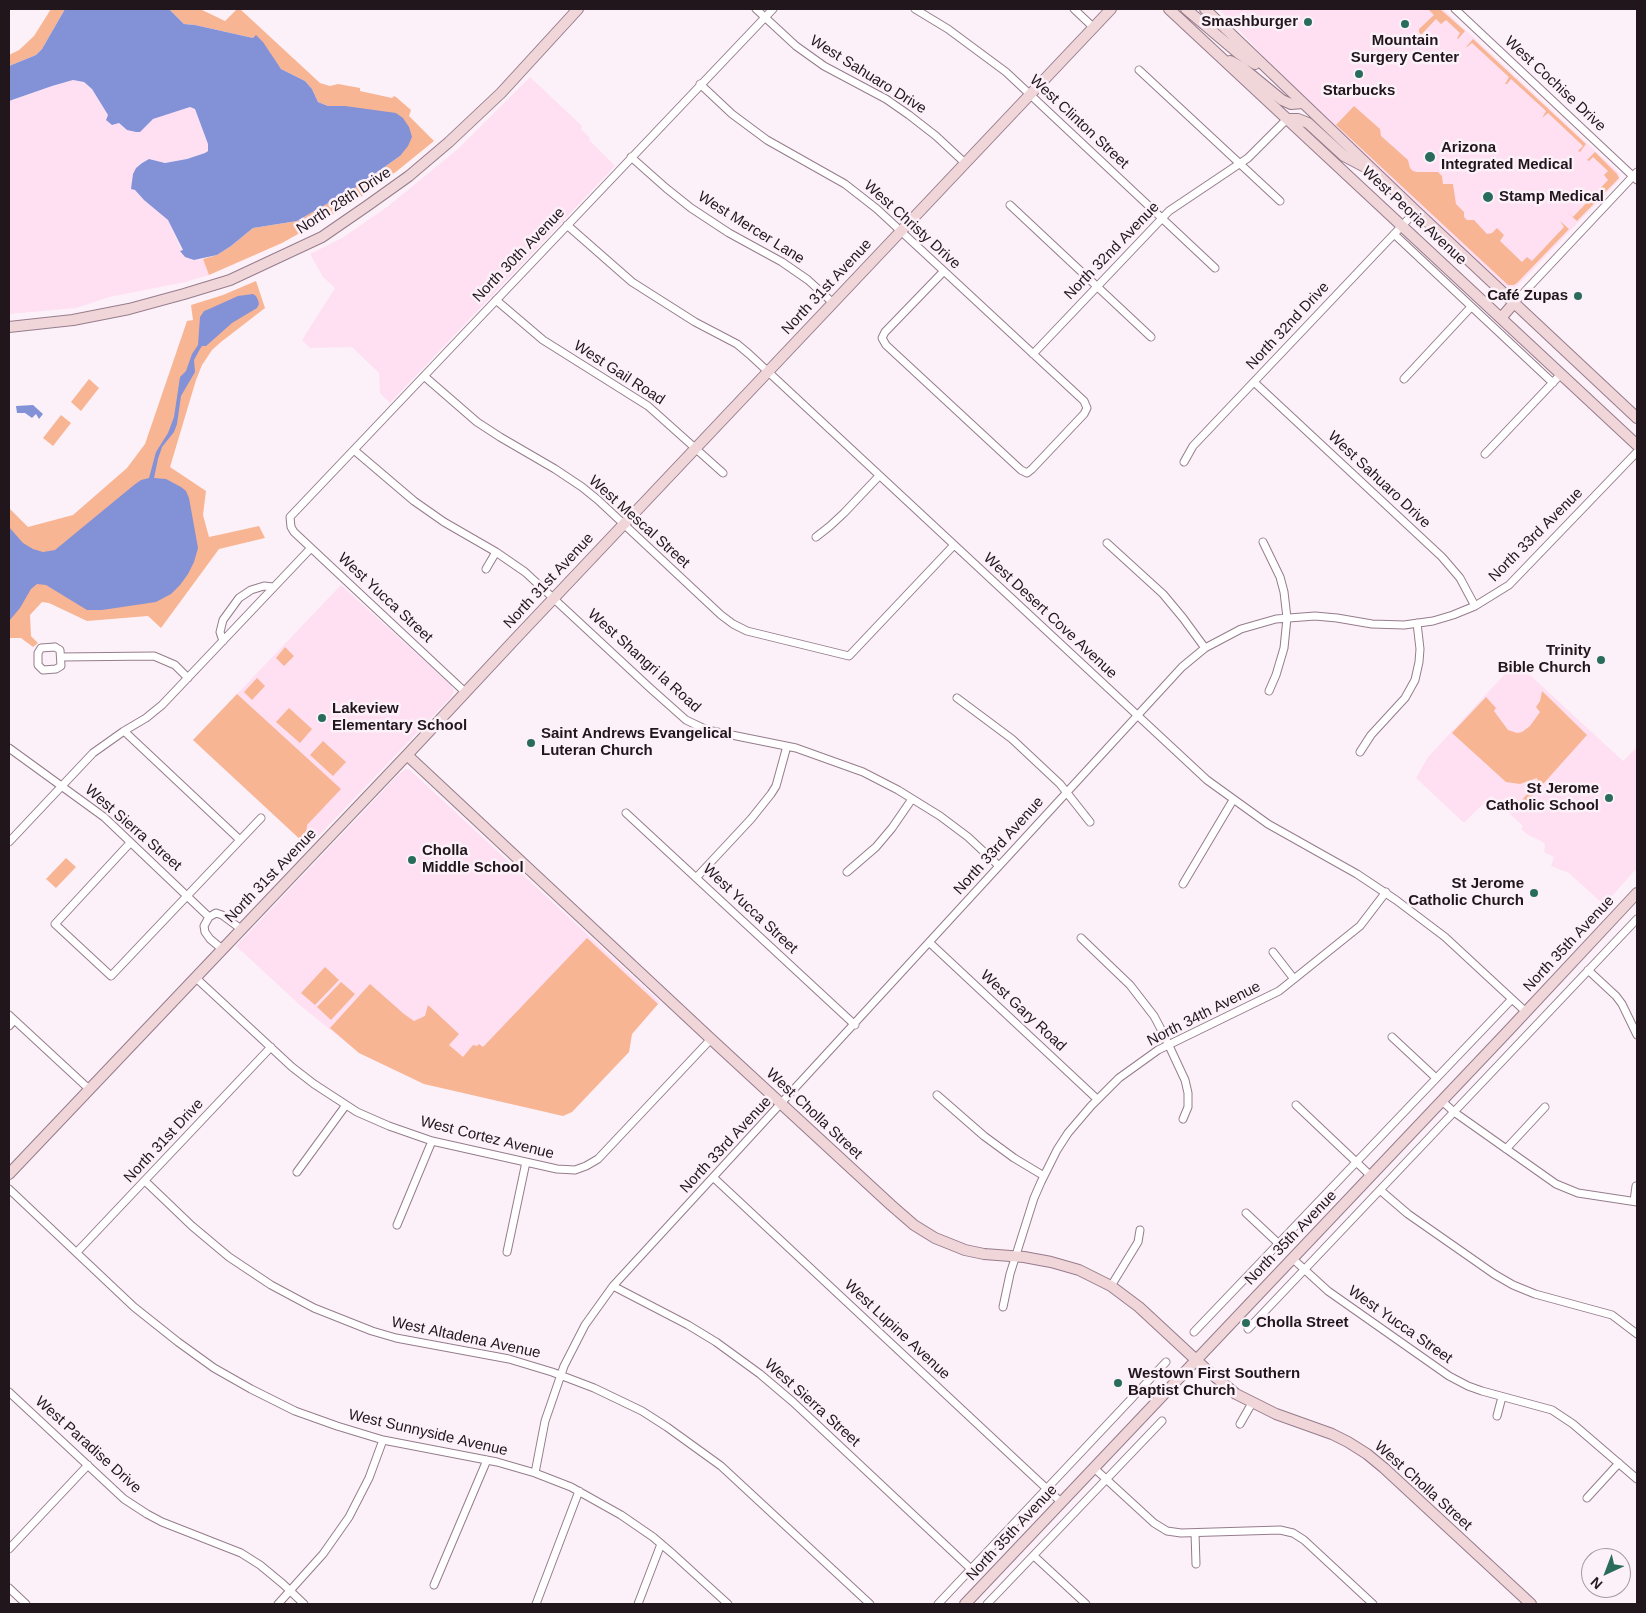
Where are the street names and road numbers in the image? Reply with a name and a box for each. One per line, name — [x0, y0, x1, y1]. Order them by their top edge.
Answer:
street label: West Sahuaro Drive — [806, 32, 930, 118]
street label: West Cochise Drive — [1501, 33, 1609, 135]
street label: West Clinton Street — [1026, 71, 1132, 173]
street label: West Peoria Avenue — [1358, 163, 1470, 269]
street label: North 28th Drive — [293, 164, 395, 238]
street label: West Christy Drive — [860, 177, 964, 273]
street label: West Mercer Lane — [694, 188, 808, 268]
street label: North 32nd Avenue — [1061, 198, 1163, 304]
street label: North 30th Avenue — [469, 204, 569, 306]
street label: North 31st Avenue — [778, 236, 876, 338]
street label: North 32nd Drive — [1243, 278, 1333, 374]
street label: West Gail Road — [570, 337, 668, 409]
street label: West Sahuaro Drive — [1324, 428, 1434, 532]
street label: West Mescal Street — [585, 472, 693, 572]
street label: North 33rd Avenue — [1485, 484, 1587, 586]
street label: North 31st Avenue — [500, 530, 598, 632]
street label: West Yucca Street — [334, 549, 436, 647]
street label: West Desert Cove Avenue — [979, 549, 1121, 683]
street label: West Shangri la Road — [584, 606, 704, 716]
street label: West Sierra Street — [81, 781, 185, 875]
street label: North 33rd Avenue — [950, 793, 1048, 899]
street label: North 31st Avenue — [221, 825, 321, 927]
street label: West Yucca Street — [699, 860, 801, 958]
street label: North 35th Avenue — [1520, 892, 1618, 996]
street label: West Gary Road — [976, 967, 1070, 1055]
street label: North 34th Avenue — [1144, 978, 1264, 1050]
street label: West Cholla Street — [762, 1065, 866, 1163]
street label: North 33rd Avenue — [677, 1093, 775, 1197]
street label: North 31st Drive — [120, 1095, 208, 1187]
street label: West Cortez Avenue — [418, 1113, 556, 1163]
street label: North 35th Avenue — [1241, 1187, 1341, 1289]
street label: West Lupine Avenue — [840, 1276, 954, 1384]
street label: West Yucca Street — [1344, 1282, 1456, 1368]
street label: West Altadena Avenue — [390, 1313, 542, 1363]
street label: West Sierra Street — [761, 1355, 863, 1451]
street label: West Paradise Drive — [31, 1393, 145, 1497]
street label: West Sunnyside Avenue — [347, 1406, 509, 1460]
street label: West Cholla Street — [1371, 1438, 1475, 1534]
street label: North 35th Avenue — [963, 1481, 1061, 1585]

